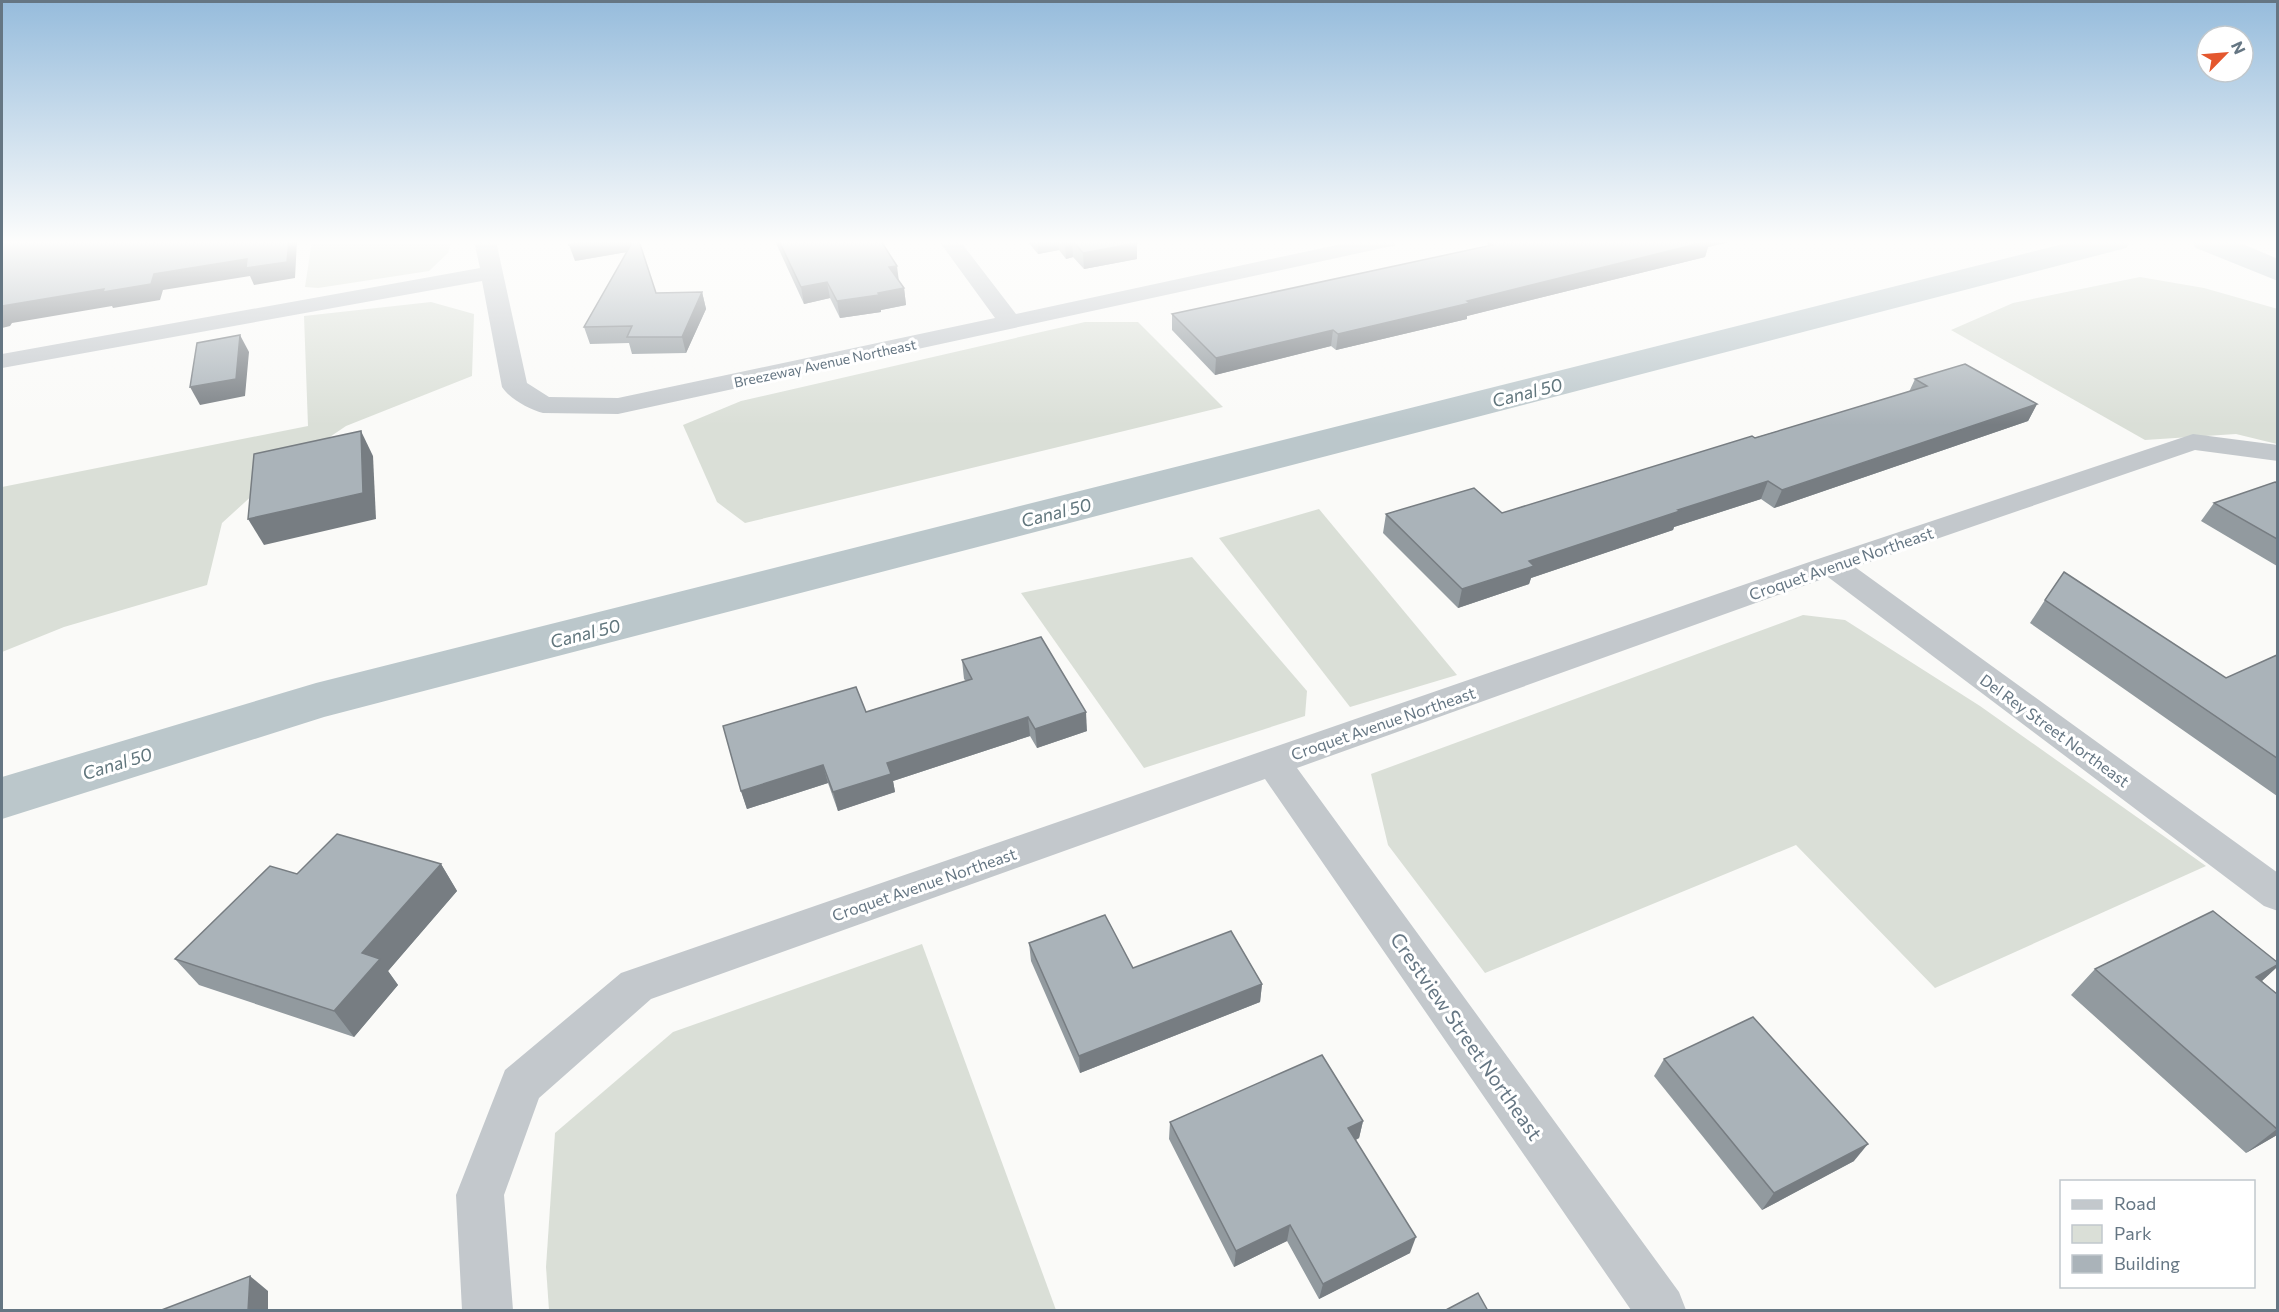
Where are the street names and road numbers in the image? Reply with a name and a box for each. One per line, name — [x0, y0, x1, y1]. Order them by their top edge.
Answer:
street label: Breezeway Avenue Northeast — [732, 335, 918, 391]
street label: Croquet Avenue Northeast — [1746, 522, 1936, 604]
street label: Del Rey Street Northeast — [1977, 669, 2134, 791]
street label: Croquet Avenue Northeast — [1288, 682, 1478, 764]
street label: Croquet Avenue Northeast — [829, 843, 1019, 925]
street label: Crestview Street Northeast — [1386, 928, 1548, 1144]

